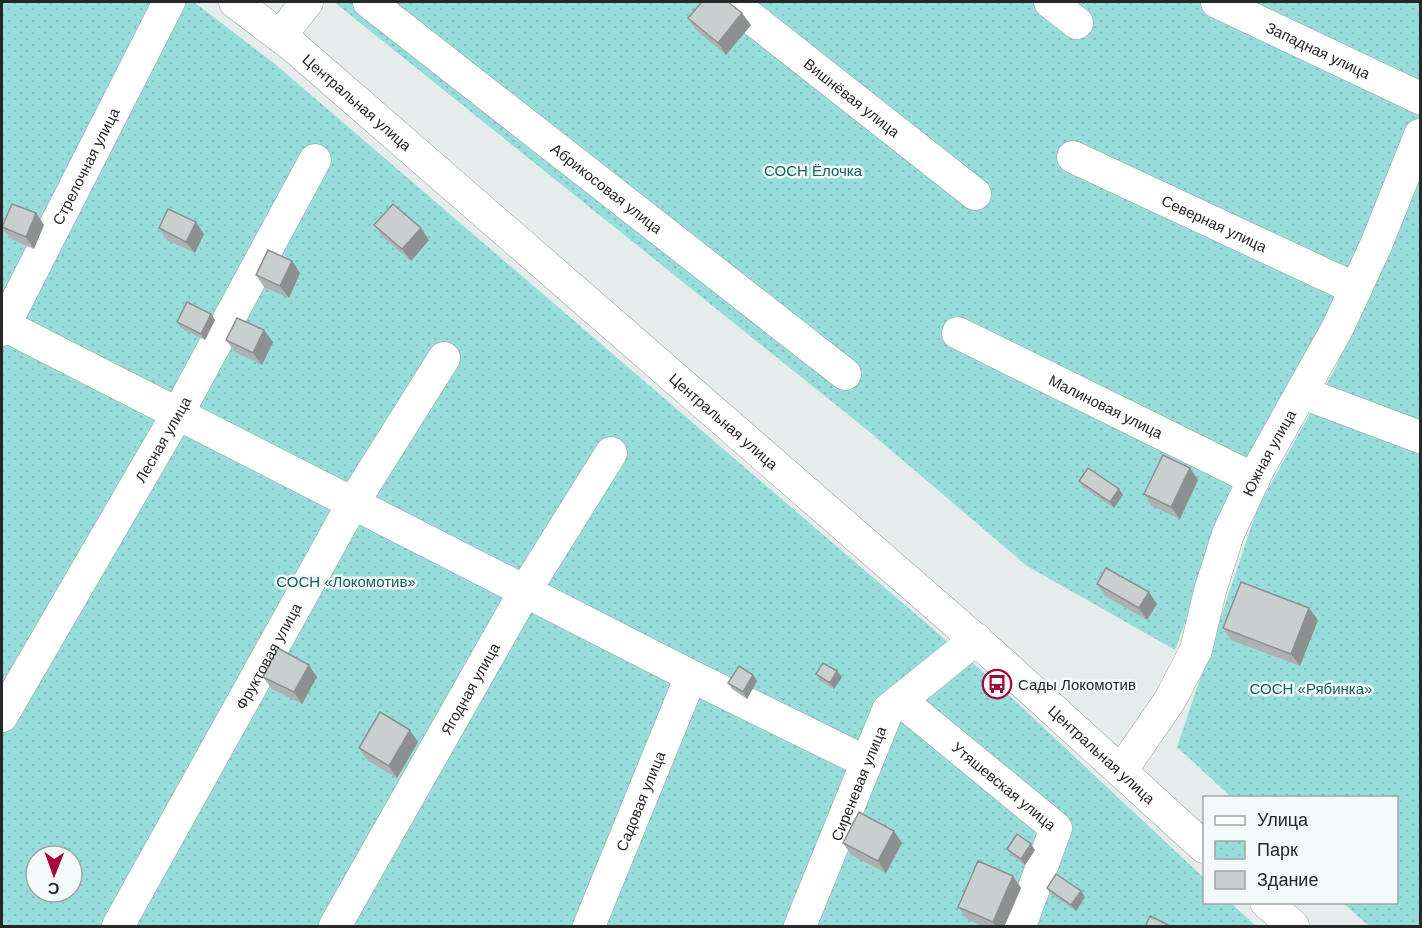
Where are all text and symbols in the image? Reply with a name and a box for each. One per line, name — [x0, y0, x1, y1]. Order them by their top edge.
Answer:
street label: Западная улица — [1264, 18, 1373, 82]
street label: Центральная улица — [300, 50, 415, 154]
street label: Вишнёвая улица — [801, 54, 904, 140]
street label: Стрелочная улица — [49, 104, 123, 227]
street label: Абрикосовая улица — [548, 139, 666, 237]
park label: СОСН Ёлочка — [764, 162, 863, 179]
street label: Северная улица — [1159, 191, 1270, 255]
street label: Центральная улица — [666, 369, 782, 473]
street label: Малиновая улица — [1046, 371, 1166, 441]
street label: Лесная улица — [131, 393, 194, 485]
street label: Южная улица — [1239, 406, 1299, 498]
park label: СОСН «Локомотив» — [276, 573, 416, 590]
street label: Фруктовая улица — [232, 599, 305, 712]
street label: Ягодная улица — [437, 639, 503, 738]
bus stop icon: Сады Локомотив — [981, 668, 1013, 700]
place label: Сады Локомотив — [1018, 676, 1136, 693]
park label: СОСН «Рябинка» — [1250, 680, 1372, 697]
street label: Центральная улица — [1045, 701, 1159, 807]
street label: Сиреневая улица — [827, 723, 889, 843]
street label: Утяшевская улица — [949, 738, 1060, 834]
street label: Садовая улица — [612, 748, 668, 853]
legend — [1203, 796, 1398, 904]
text: Улица — [1257, 810, 1309, 830]
text: Парк — [1257, 840, 1298, 860]
north arrow — [24, 844, 84, 904]
text: Здание — [1257, 870, 1318, 890]
text: С — [47, 880, 60, 897]

